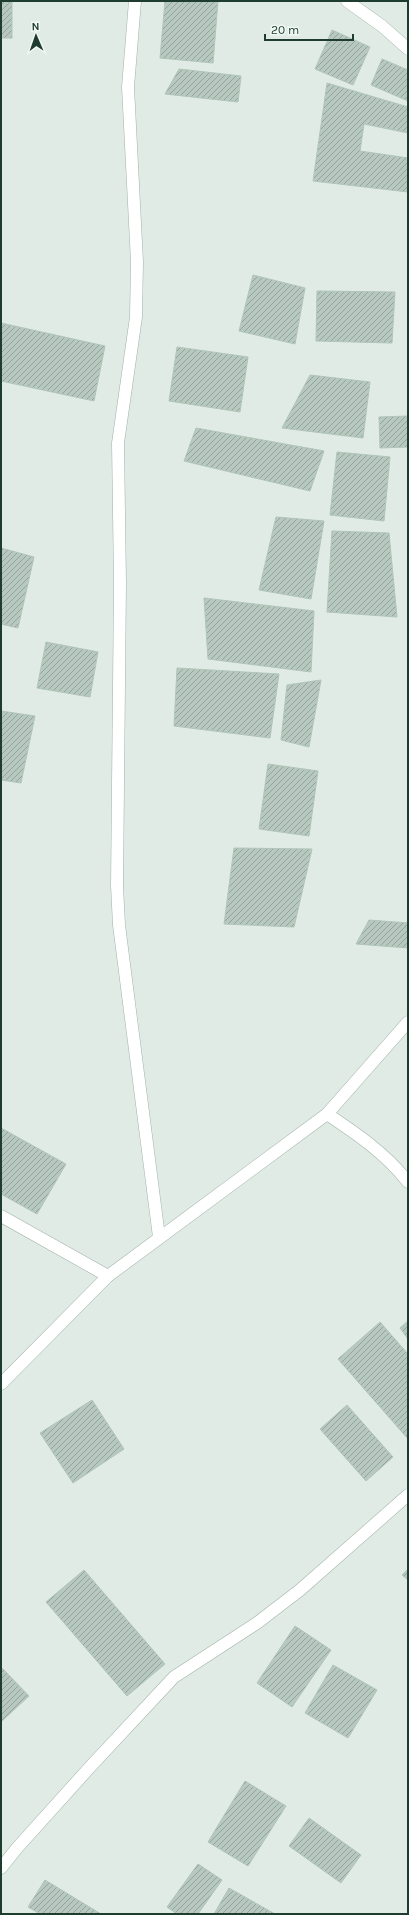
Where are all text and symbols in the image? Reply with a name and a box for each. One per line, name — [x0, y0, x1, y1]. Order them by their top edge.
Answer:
north arrow — [16, 16, 56, 56]
scale bar — [265, 16, 353, 42]
text: N — [31, 20, 40, 33]
text: 20 m — [271, 23, 299, 37]

